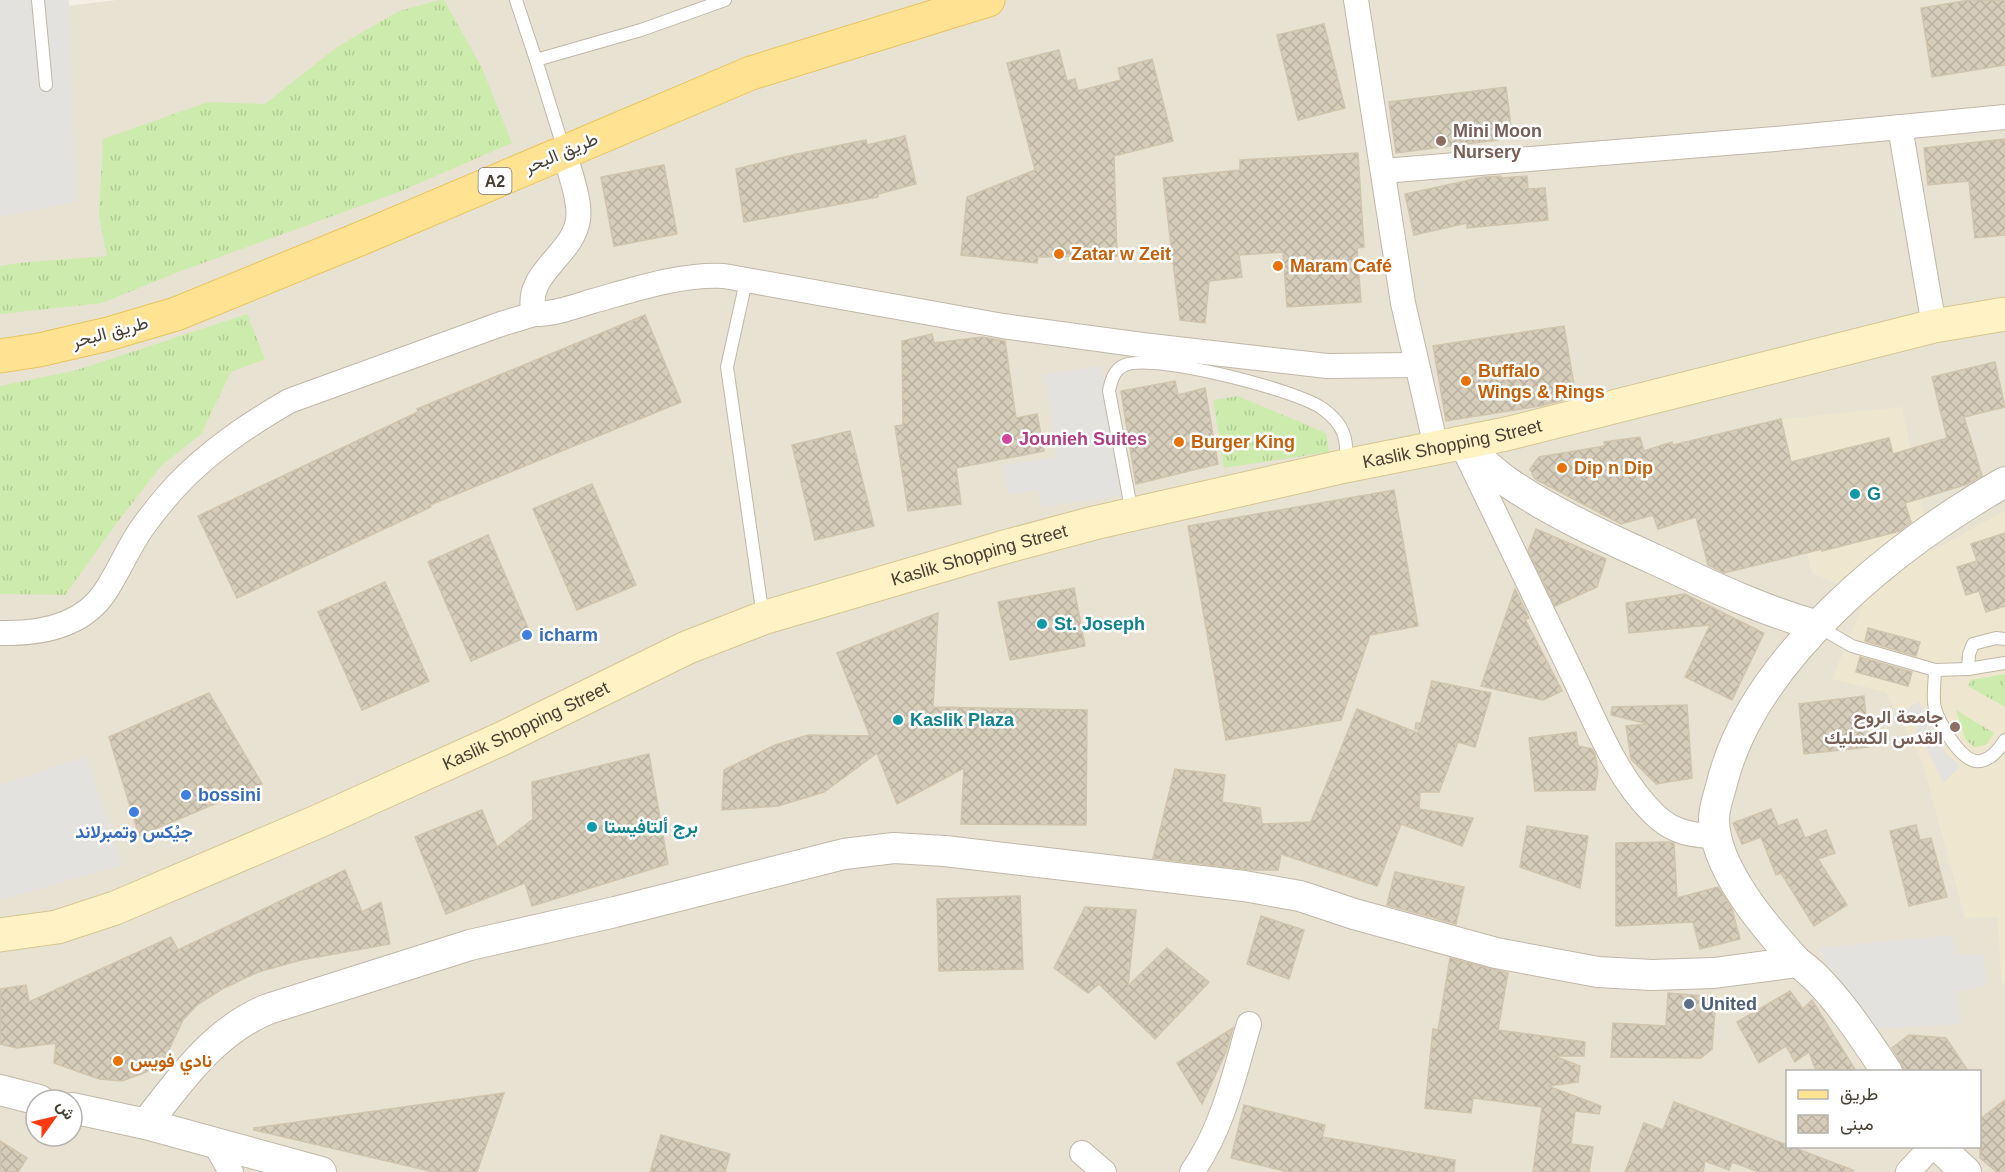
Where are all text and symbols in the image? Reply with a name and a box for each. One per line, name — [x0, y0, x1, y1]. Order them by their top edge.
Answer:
place label: Mini Moon Nursery — [1453, 121, 1542, 162]
street label: طريق البحر — [520, 129, 601, 179]
marker: Mini Moon Nursery — [1434, 134, 1448, 148]
road number: A2 — [478, 168, 512, 194]
place label: Zatar w Zeit — [1071, 244, 1171, 264]
marker: Zatar w Zeit — [1052, 247, 1066, 261]
place label: Maram Café — [1290, 256, 1392, 276]
marker: Maram Café — [1271, 259, 1285, 273]
street label: طريق البحر — [69, 312, 151, 353]
place label: Buffalo Wings & Rings — [1478, 361, 1605, 402]
marker: Buffalo Wings & Rings — [1459, 374, 1473, 388]
street label: Kaslik Shopping Street — [1361, 415, 1544, 472]
place label: Jounieh Suites — [1019, 429, 1147, 449]
marker: Jounieh Suites — [1000, 432, 1014, 446]
place label: Burger King — [1191, 432, 1295, 452]
marker: Burger King — [1172, 435, 1186, 449]
place label: Dip n Dip — [1574, 458, 1653, 478]
marker: Dip n Dip — [1555, 461, 1569, 475]
place label: G — [1867, 484, 1881, 504]
marker: G — [1848, 487, 1862, 501]
street label: Kaslik Shopping Street — [889, 521, 1070, 590]
place label: St. Joseph — [1054, 614, 1145, 634]
marker: St. Joseph — [1035, 617, 1049, 631]
place label: icharm — [539, 625, 598, 645]
marker: icharm — [520, 628, 534, 642]
street label: Kaslik Shopping Street — [439, 677, 612, 774]
place label: جامعة الروح القدس الكسليك — [1824, 707, 1943, 749]
place label: Kaslik Plaza — [910, 710, 1015, 730]
marker: Kaslik Plaza — [891, 713, 905, 727]
marker: جامعة الروح القدس الكسليك — [1948, 720, 1962, 734]
place label: bossini — [198, 785, 261, 805]
marker: bossini — [179, 788, 193, 802]
marker: جيُكس وتمبرلاند — [127, 805, 141, 819]
place label: برج ألتافيستا — [604, 817, 698, 839]
marker: برج ألتافيستا — [585, 820, 599, 834]
place label: جيُكس وتمبرلاند — [75, 822, 193, 843]
place label: United — [1701, 994, 1757, 1014]
marker: United — [1682, 997, 1696, 1011]
place label: نادي فويس — [130, 1051, 212, 1076]
marker: نادي فويس — [111, 1054, 125, 1068]
legend — [1786, 1070, 1981, 1148]
text: طريق — [1840, 1084, 1878, 1105]
north arrow — [24, 1088, 84, 1148]
text: ش — [53, 1097, 78, 1123]
text: مبنى — [1840, 1114, 1874, 1135]

